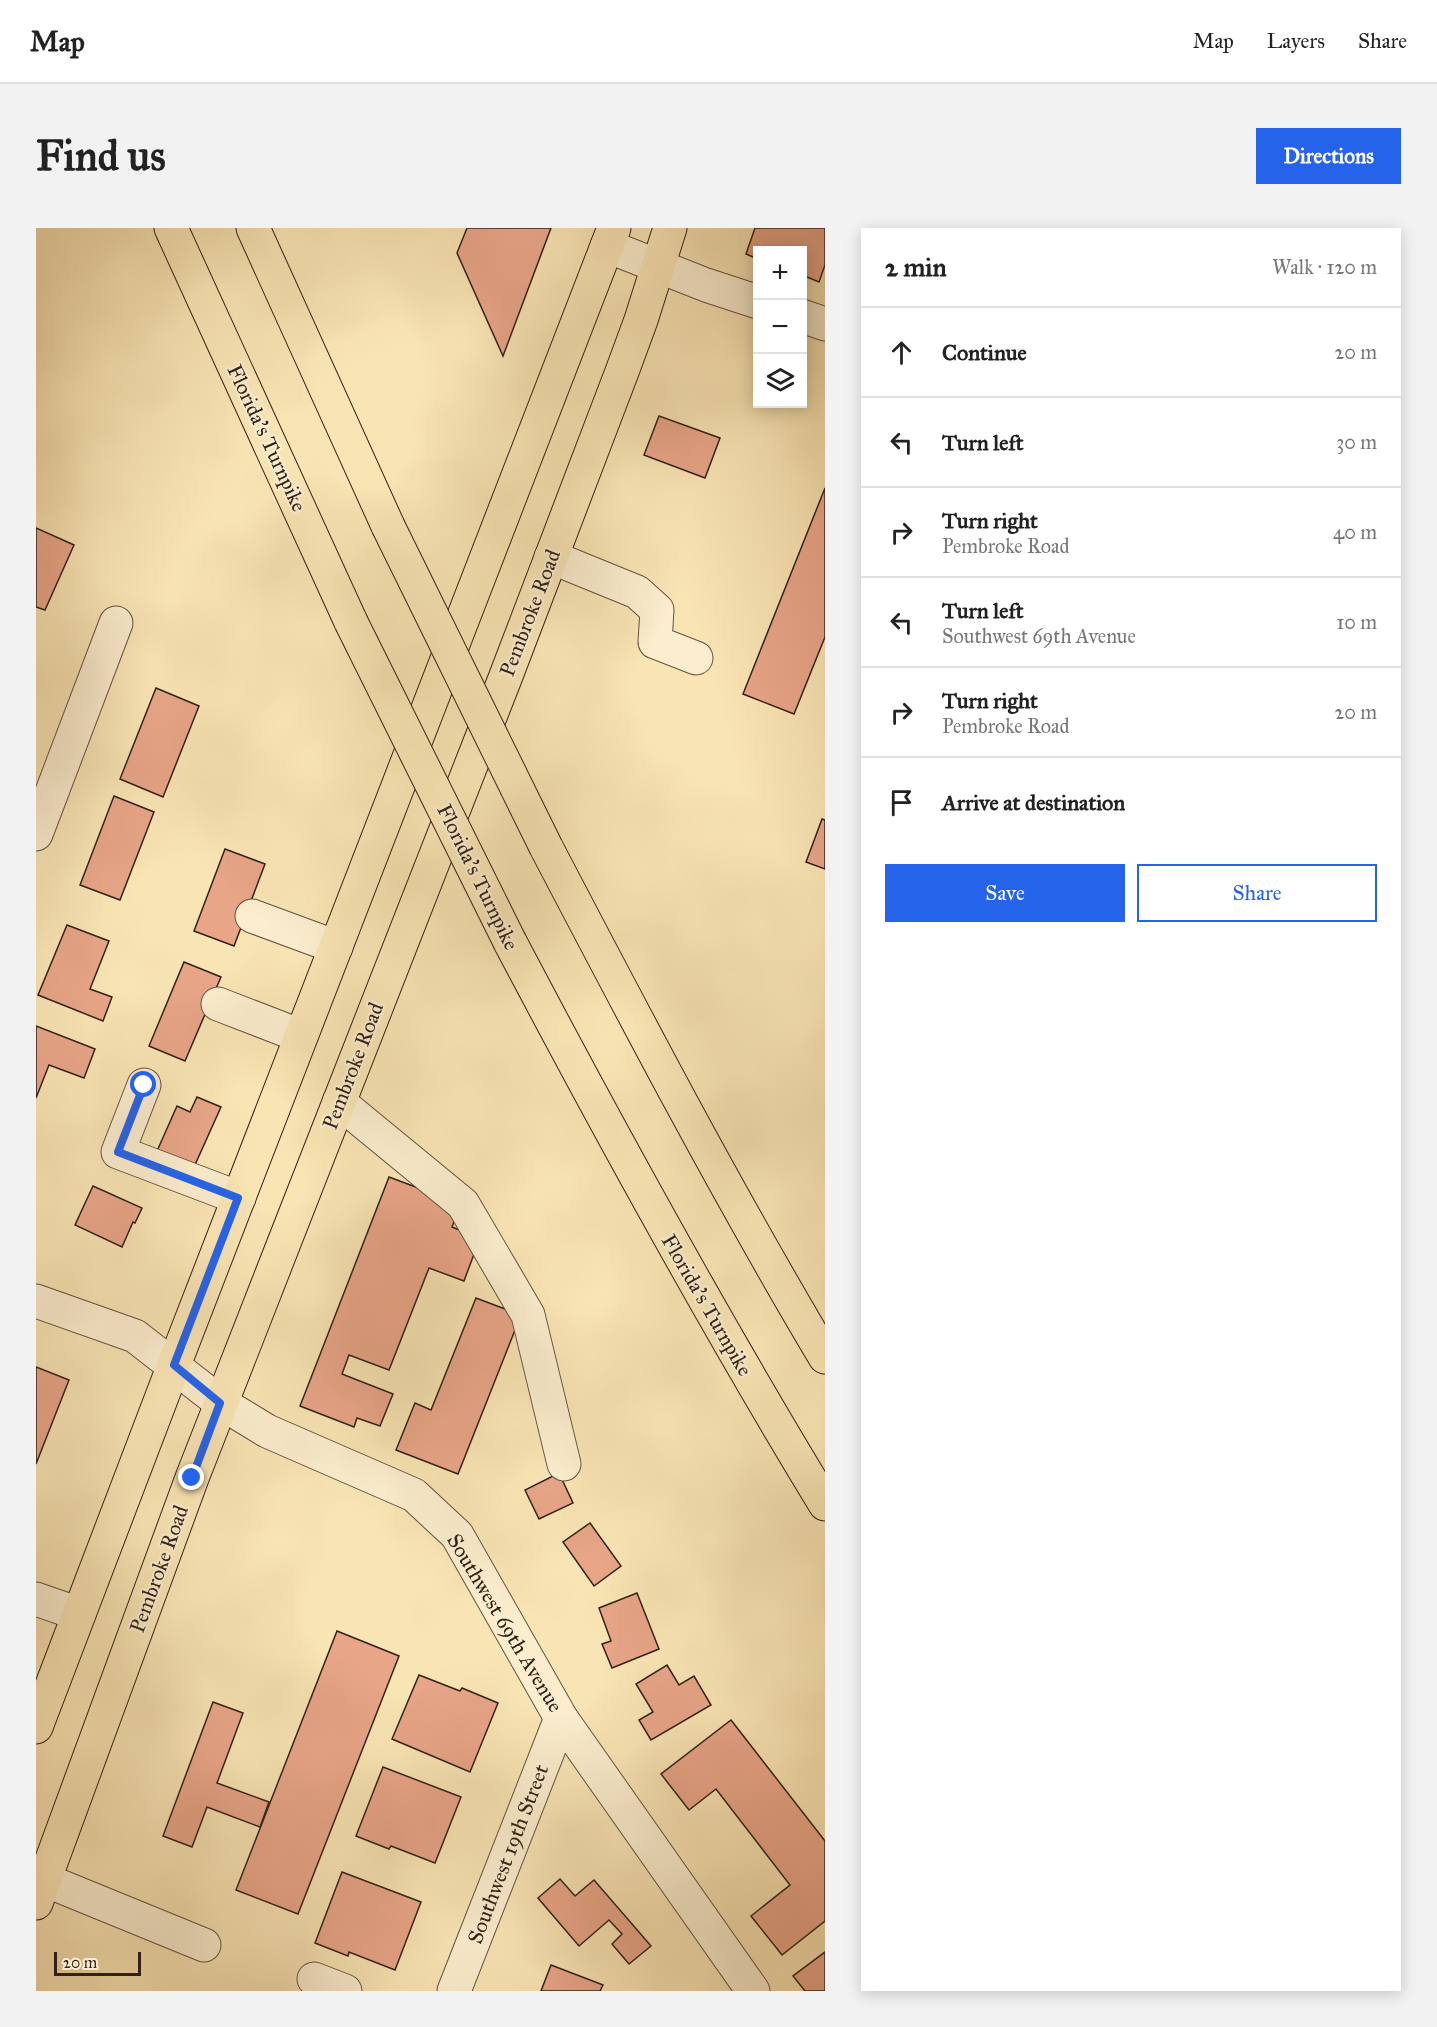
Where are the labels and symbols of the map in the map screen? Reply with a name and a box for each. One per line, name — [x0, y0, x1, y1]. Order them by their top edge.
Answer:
street label: Florida's Turnpike — [222, 360, 313, 516]
street label: Pembroke Road — [494, 545, 566, 680]
street label: Florida's Turnpike — [431, 800, 525, 955]
street label: Pembroke Road — [317, 998, 389, 1133]
route start — [130, 1071, 156, 1097]
street label: Florida's Turnpike — [656, 1230, 758, 1381]
route end — [178, 1464, 204, 1490]
street label: Pembroke Road — [124, 1501, 194, 1636]
street label: Southwest 69th Avenue — [441, 1529, 569, 1717]
street label: Southwest 19th Street — [462, 1760, 554, 1947]
scale bar — [54, 1949, 141, 1976]

